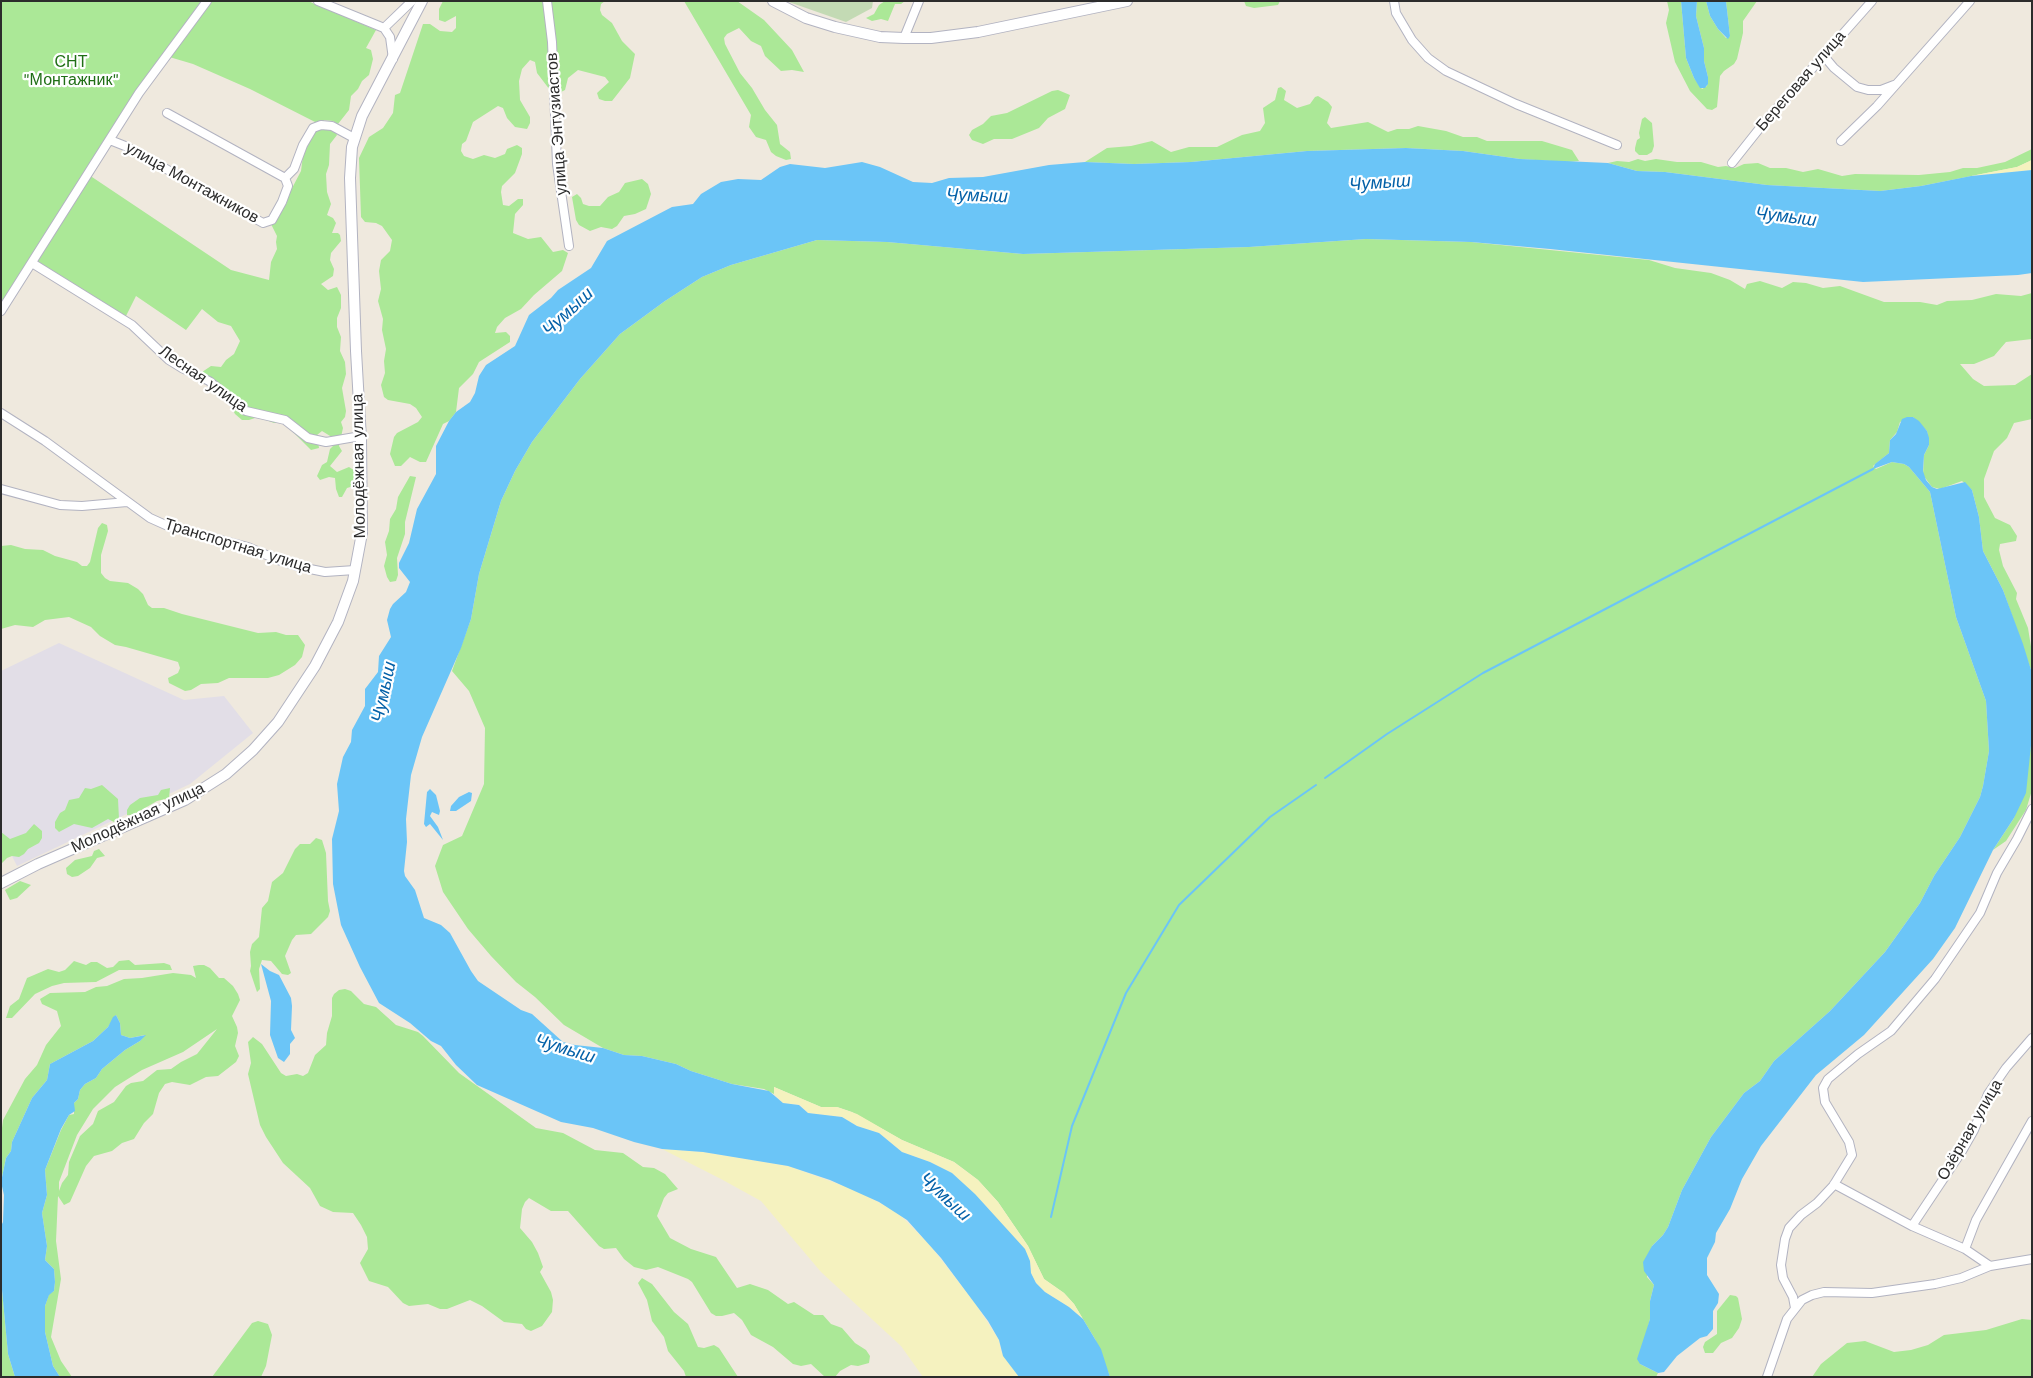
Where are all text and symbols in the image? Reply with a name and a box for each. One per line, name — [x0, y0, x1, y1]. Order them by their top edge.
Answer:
street label: Береговая улица — [1752, 27, 1850, 135]
park label: СНТ "Монтажник" — [23, 52, 119, 90]
street label: улица Энтузиастов — [542, 52, 572, 196]
street label: улица Монтажников — [122, 138, 262, 228]
water label: Чумыш — [1348, 170, 1412, 196]
water label: Чумыш — [946, 184, 1008, 208]
water label: Чумыш — [1754, 203, 1818, 231]
water label: Чумыш — [538, 283, 598, 341]
street label: Лесная улица — [155, 342, 251, 416]
street label: Молодёжная улица — [348, 393, 370, 539]
street label: Транспортная улица — [162, 514, 314, 578]
water label: Чумыш — [367, 660, 401, 724]
street label: Молодёжная улица — [68, 779, 208, 857]
water label: Чумыш — [532, 1030, 598, 1068]
street label: Озёрная улица — [1933, 1076, 2007, 1184]
water label: Чумыш — [915, 1168, 975, 1226]

